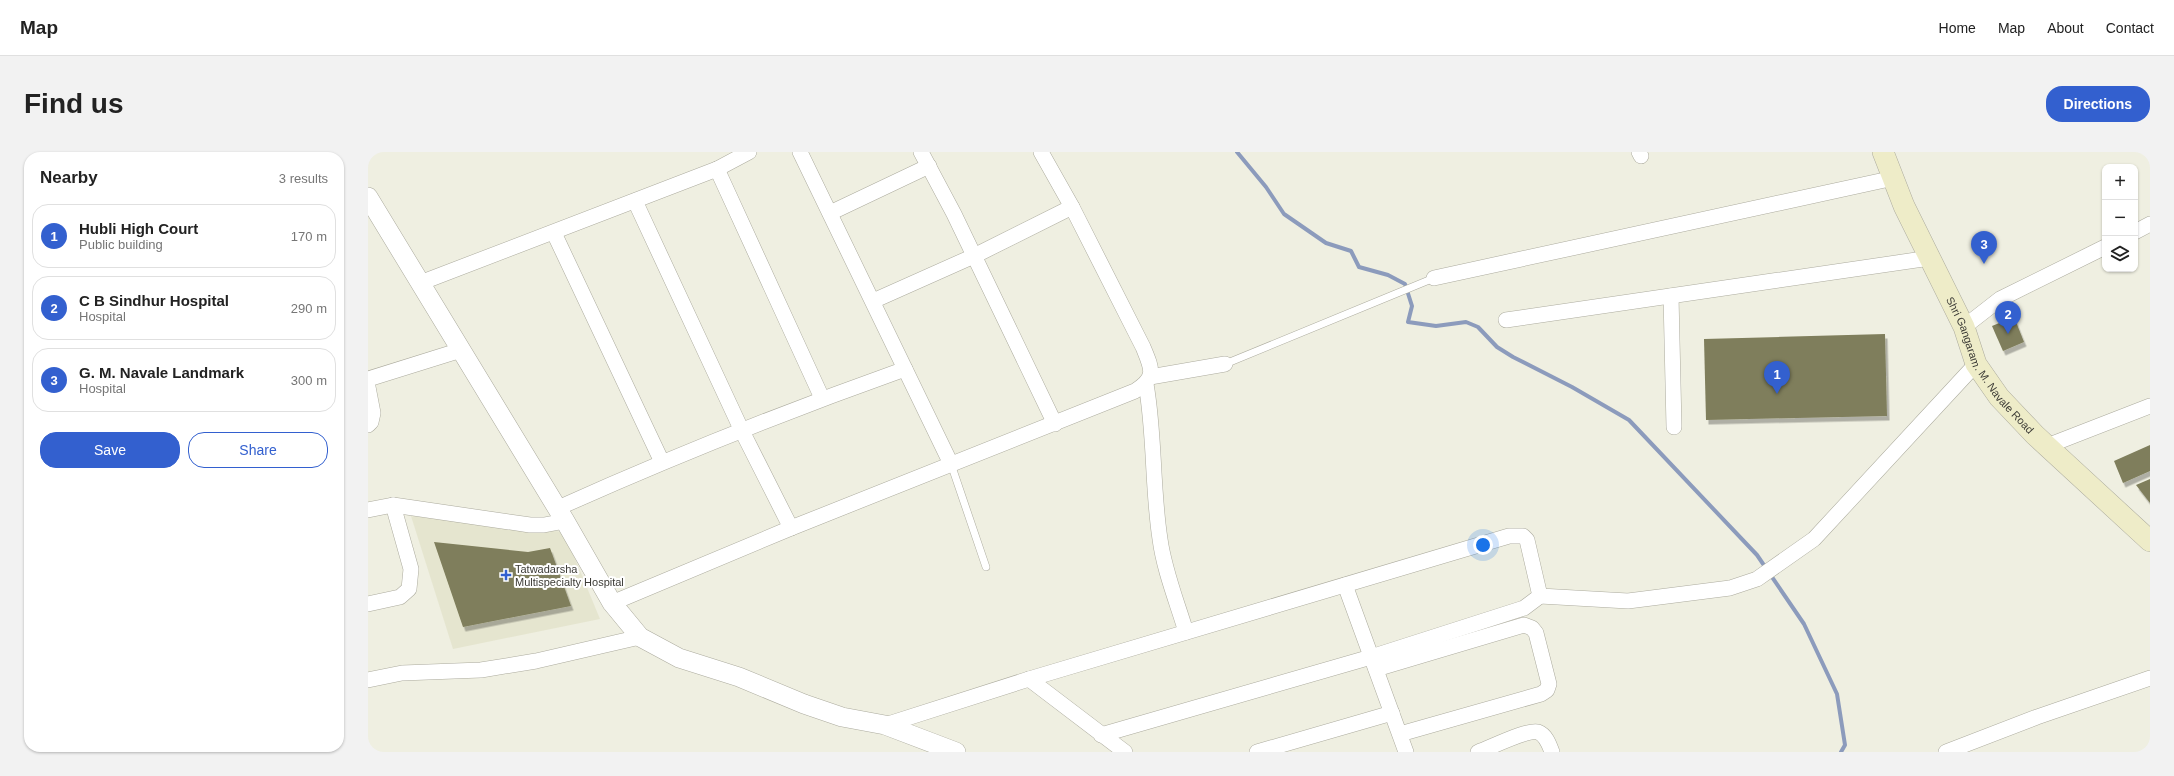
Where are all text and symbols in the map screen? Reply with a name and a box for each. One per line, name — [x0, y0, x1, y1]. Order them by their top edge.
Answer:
text: Map — [20, 17, 58, 38]
text: Home — [1939, 20, 1976, 36]
text: Map — [1998, 20, 2025, 36]
text: About — [2047, 20, 2084, 36]
text: Contact — [2106, 20, 2154, 36]
button: Directions — [2046, 86, 2150, 122]
text: Find us — [24, 88, 124, 119]
map controls — [2102, 164, 2138, 272]
button: + — [2102, 164, 2138, 200]
text: Nearby — [40, 168, 98, 187]
text: 3 results — [279, 171, 328, 186]
button: − — [2102, 200, 2138, 236]
text: Hubli High Court — [79, 220, 198, 237]
text: 1 — [50, 229, 58, 244]
text: 170 m — [291, 229, 327, 244]
pin: 3 — [1971, 231, 1997, 264]
button: layers — [2102, 236, 2138, 272]
text: Public building — [79, 237, 163, 252]
text: C B Sindhur Hospital — [79, 292, 229, 309]
street label: Shri Gangaram. M. Navale Road — [1944, 295, 2036, 436]
text: 2 — [50, 301, 58, 316]
text: 290 m — [291, 301, 327, 316]
pin: 2 — [1995, 301, 2021, 334]
text: Hospital — [79, 309, 126, 324]
pin: 1 — [1764, 361, 1790, 394]
text: G. M. Navale Landmark — [79, 364, 244, 381]
text: 3 — [50, 373, 58, 388]
text: 300 m — [291, 373, 327, 388]
text: Hospital — [79, 381, 126, 396]
button: Save — [40, 432, 180, 468]
button: Share — [188, 432, 328, 468]
your location — [1473, 535, 1493, 555]
place label: Tatwadarsha Multispecialty Hospital — [515, 563, 624, 588]
marker: Tatwadarsha Multispecialty Hospital — [500, 569, 512, 581]

